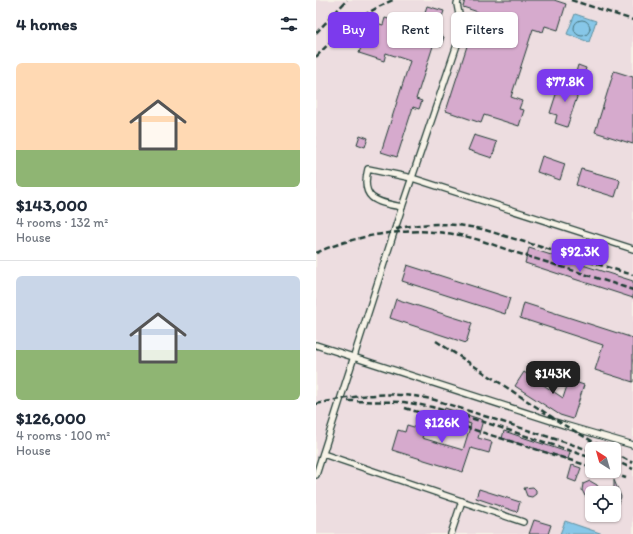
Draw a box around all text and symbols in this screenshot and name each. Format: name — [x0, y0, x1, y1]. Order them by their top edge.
chip: Buy — [328, 12, 379, 48]
chip: Rent — [387, 12, 443, 48]
chip: Filters — [451, 12, 518, 48]
icon: filters — [278, 13, 300, 35]
text: 4 homes — [16, 14, 77, 34]
pin: $77.8K — [532, 69, 598, 103]
text: $77.8K — [546, 74, 584, 89]
icon: home — [122, 89, 194, 161]
text: $143,000 — [16, 195, 87, 215]
text: 4 rooms · 132 m² — [16, 215, 108, 230]
text: House — [16, 230, 51, 245]
pin: $92.3K — [547, 239, 613, 273]
text: $92.3K — [561, 244, 599, 259]
icon: home — [122, 302, 194, 374]
pin: $143K — [525, 361, 581, 395]
text: $143K — [535, 366, 571, 381]
text: $126,000 — [16, 408, 86, 428]
pin: $126K — [414, 410, 470, 444]
text: $126K — [425, 415, 459, 430]
text: 4 rooms · 100 m² — [16, 428, 110, 443]
north arrow — [585, 442, 621, 478]
map controls — [585, 442, 621, 522]
text: House — [16, 443, 51, 458]
button: locate — [585, 486, 621, 522]

